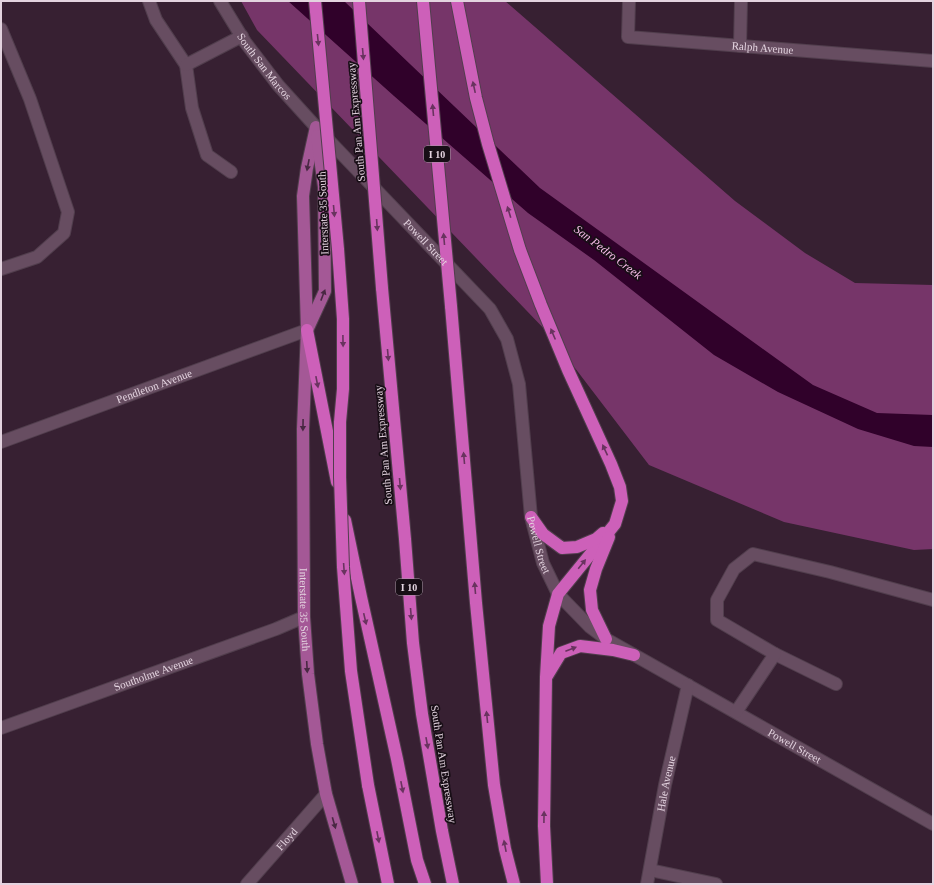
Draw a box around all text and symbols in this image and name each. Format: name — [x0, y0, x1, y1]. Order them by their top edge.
street label: South San Marcos — [235, 31, 294, 102]
one-way arrow — [315, 34, 321, 46]
street label: Ralph Avenue — [731, 39, 794, 56]
one-way arrow — [360, 48, 367, 60]
street label: South Pan Am Expressway — [345, 61, 367, 182]
one-way arrow — [470, 81, 476, 93]
one-way arrow — [429, 104, 436, 116]
road number: I 10 — [424, 146, 450, 162]
one-way arrow — [304, 159, 310, 172]
street label: Interstate 35 South — [316, 171, 330, 255]
one-way arrow — [331, 205, 338, 217]
one-way arrow — [506, 206, 512, 218]
street label: Powell Street — [401, 217, 451, 268]
one-way arrow — [374, 219, 380, 231]
water label: San Pedro Creek — [571, 222, 645, 282]
one-way arrow — [441, 233, 448, 245]
one-way arrow — [320, 288, 326, 300]
one-way arrow — [550, 328, 556, 340]
one-way arrow — [340, 335, 346, 348]
one-way arrow — [385, 349, 391, 361]
street label: Pendleton Avenue — [115, 367, 194, 405]
one-way arrow — [315, 376, 321, 388]
street label: South Pan Am Expressway — [372, 384, 394, 505]
one-way arrow — [300, 419, 307, 431]
one-way arrow — [602, 444, 608, 455]
one-way arrow — [460, 452, 467, 464]
one-way arrow — [396, 478, 403, 490]
street label: Powell Street — [525, 515, 553, 575]
one-way arrow — [578, 558, 587, 569]
one-way arrow — [340, 563, 347, 575]
street label: Interstate 35 South — [298, 568, 312, 652]
road number: I 10 — [396, 579, 422, 595]
one-way arrow — [471, 582, 478, 594]
one-way arrow — [408, 608, 414, 620]
one-way arrow — [363, 613, 369, 626]
one-way arrow — [566, 646, 578, 652]
street label: Southolme Avenue — [112, 653, 195, 693]
one-way arrow — [304, 661, 311, 673]
street label: South Pan Am Expressway — [429, 704, 459, 824]
one-way arrow — [484, 711, 491, 723]
street label: Powell Street — [766, 726, 823, 766]
one-way arrow — [424, 737, 430, 749]
street label: Hale Avenue — [654, 755, 677, 812]
one-way arrow — [400, 781, 406, 794]
one-way arrow — [541, 810, 547, 823]
one-way arrow — [331, 817, 337, 829]
street label: Floyd — [274, 825, 300, 853]
one-way arrow — [375, 831, 381, 843]
one-way arrow — [502, 840, 508, 852]

